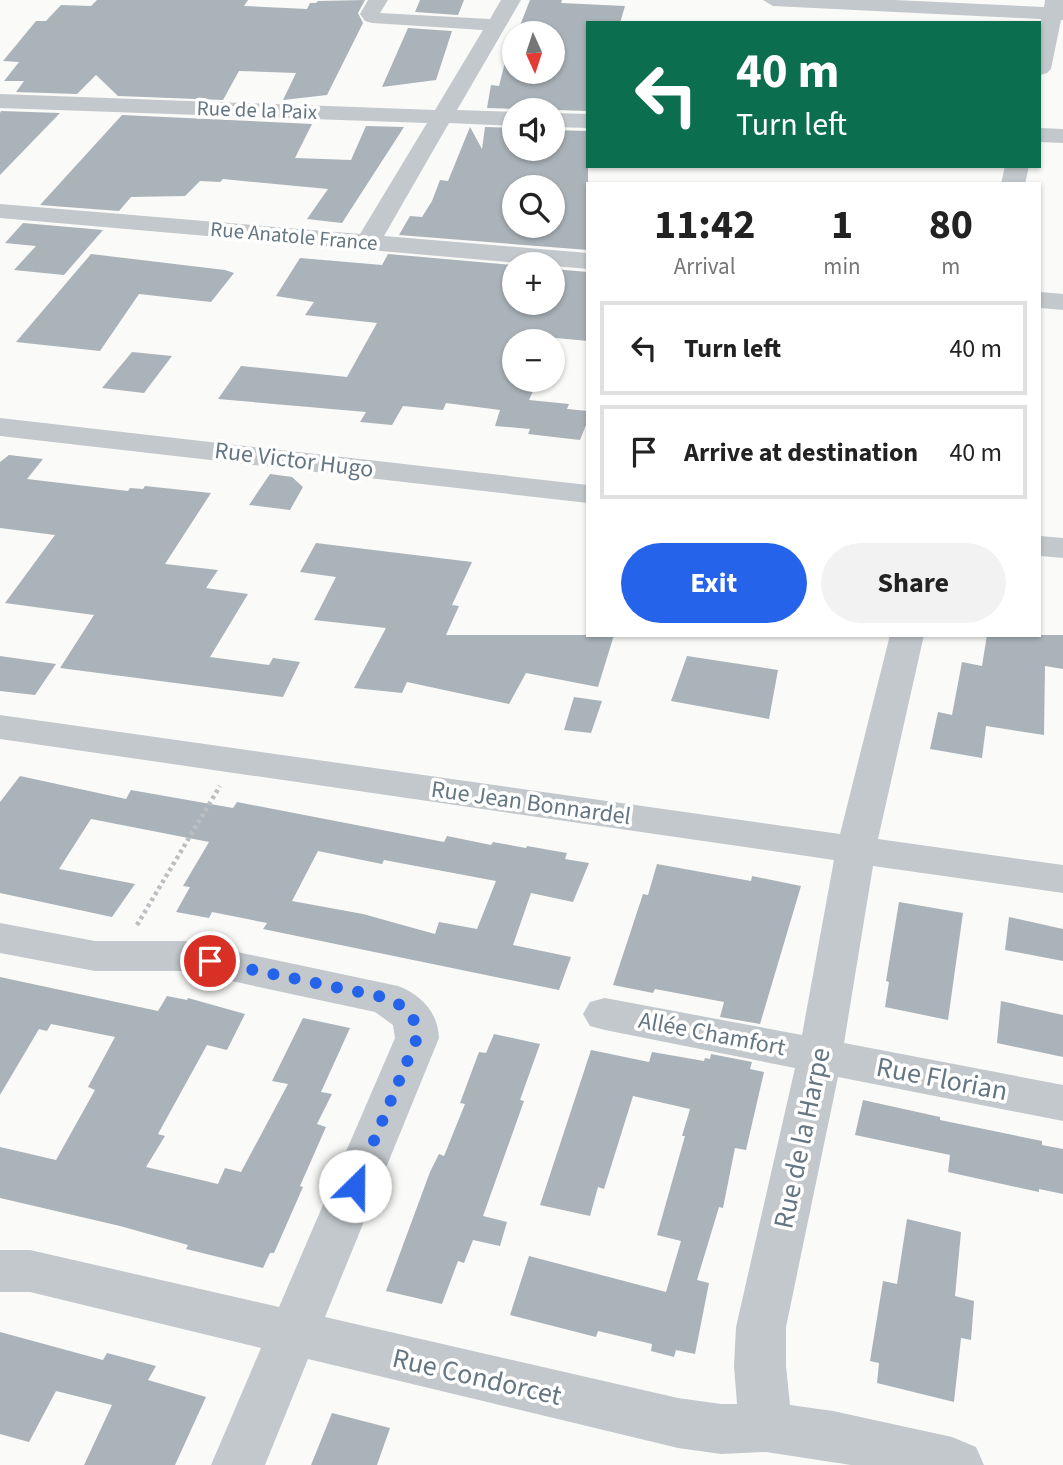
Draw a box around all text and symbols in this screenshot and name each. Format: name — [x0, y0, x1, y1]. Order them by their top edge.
north arrow — [502, 21, 565, 84]
map controls — [502, 21, 565, 392]
text: 40 m — [736, 37, 840, 107]
icon: left — [621, 49, 712, 140]
street label: Rue de la Paix — [196, 93, 318, 127]
button: sound — [502, 98, 565, 161]
text: Turn left — [736, 102, 847, 148]
button: search — [502, 175, 565, 238]
text: 11:42 — [654, 195, 755, 255]
text: 1 — [831, 195, 853, 255]
text: 80 — [929, 195, 973, 255]
street label: Rue Anatole France — [209, 214, 379, 258]
text: Arrival — [674, 250, 736, 283]
text: min — [823, 250, 861, 283]
text: m — [941, 250, 960, 283]
button: + — [502, 252, 565, 315]
button: − — [502, 329, 565, 392]
icon: left — [625, 329, 663, 367]
text: Turn left — [684, 330, 781, 367]
text: 40 m — [949, 330, 1002, 367]
street label: Rue Victor Hugo — [213, 433, 375, 487]
icon: arrive — [625, 433, 663, 471]
text: Arrive at destination — [684, 434, 918, 471]
text: 40 m — [949, 434, 1002, 471]
button: Exit — [621, 543, 807, 623]
button: Share — [821, 543, 1006, 623]
street label: Rue Jean Bonnardel — [429, 772, 633, 834]
pin — [180, 931, 240, 991]
icon: arrive — [191, 942, 229, 980]
street label: Allée Chamfort — [636, 1003, 788, 1065]
street label: Rue de la Harpe — [763, 1044, 841, 1232]
street label: Rue Florian — [873, 1047, 1011, 1111]
position arrow — [318, 1149, 392, 1223]
street label: Rue Condorcet — [388, 1338, 566, 1416]

